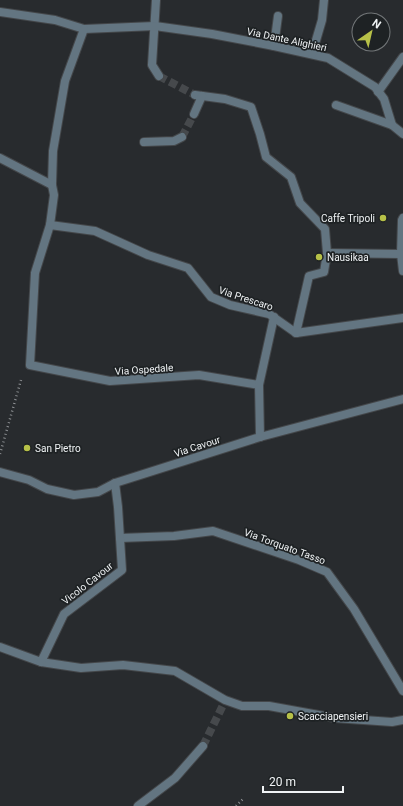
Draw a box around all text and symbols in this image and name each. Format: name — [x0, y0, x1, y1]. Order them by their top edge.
north arrow — [351, 12, 391, 52]
text: N — [369, 17, 383, 32]
street label: Via Dante Alighieri — [246, 26, 328, 53]
place label: Caffe Tripoli — [321, 213, 375, 224]
marker: Caffe Tripoli — [378, 213, 388, 223]
marker: Nausikaa — [314, 252, 324, 262]
place label: Nausikaa — [327, 252, 369, 263]
street label: Via Prescaro — [217, 285, 275, 313]
street label: Via Ospedale — [114, 362, 174, 377]
street label: Via Cavour — [173, 434, 222, 459]
marker: San Pietro — [22, 443, 32, 453]
place label: San Pietro — [35, 443, 81, 454]
street label: Via Torquato Tasso — [243, 527, 327, 566]
street label: Vicolo Cavour — [60, 560, 115, 607]
marker: Scacciapensieri — [285, 711, 295, 721]
place label: Scacciapensieri — [298, 711, 368, 722]
scale bar — [263, 768, 343, 794]
text: 20 m — [269, 775, 296, 789]

